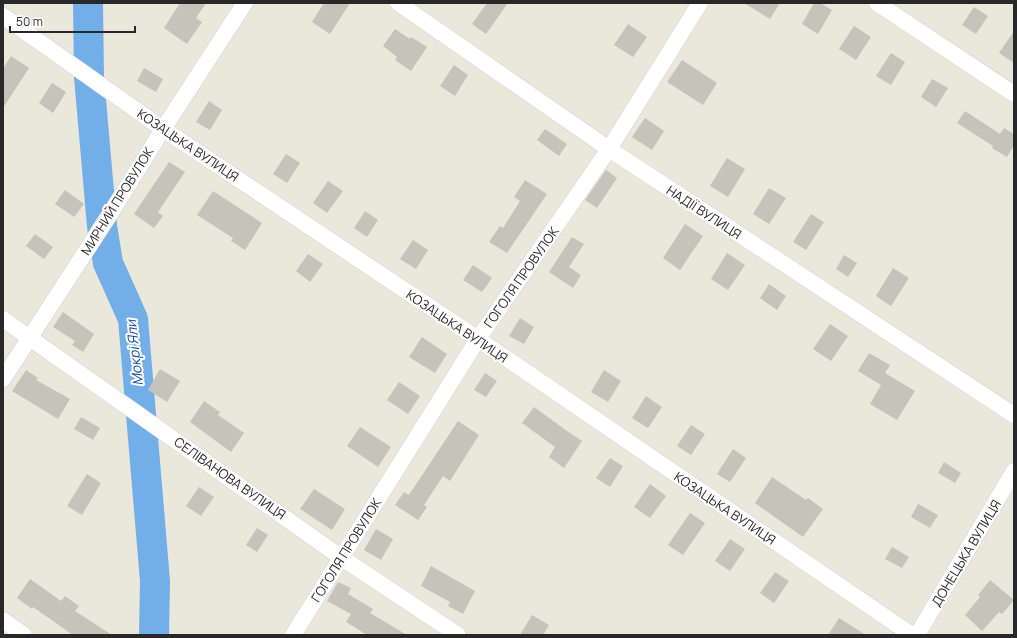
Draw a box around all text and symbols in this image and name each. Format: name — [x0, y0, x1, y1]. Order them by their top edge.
scale bar — [10, 8, 135, 34]
text: 50 m — [16, 13, 43, 30]
street label: КОЗАЦЬКА ВУЛИЦЯ — [134, 104, 242, 186]
street label: МИРНИЙ ПРОВУЛОК — [76, 143, 158, 258]
street label: НАДІЇ ВУЛИЦЯ — [663, 181, 745, 243]
street label: ГОГОЛЯ ПРОВУЛОК — [479, 223, 563, 331]
street label: КОЗАЦЬКА ВУЛИЦЯ — [403, 285, 511, 367]
water label: Мокрі Яли — [121, 318, 147, 387]
street label: СЕЛІВАНОВА ВУЛИЦЯ — [171, 433, 289, 523]
street label: КОЗАЦЬКА ВУЛИЦЯ — [671, 467, 779, 549]
street label: ГОГОЛЯ ПРОВУЛОК — [307, 494, 385, 605]
street label: ДОНЕЦЬКА ВУЛИЦЯ — [927, 496, 1005, 610]

